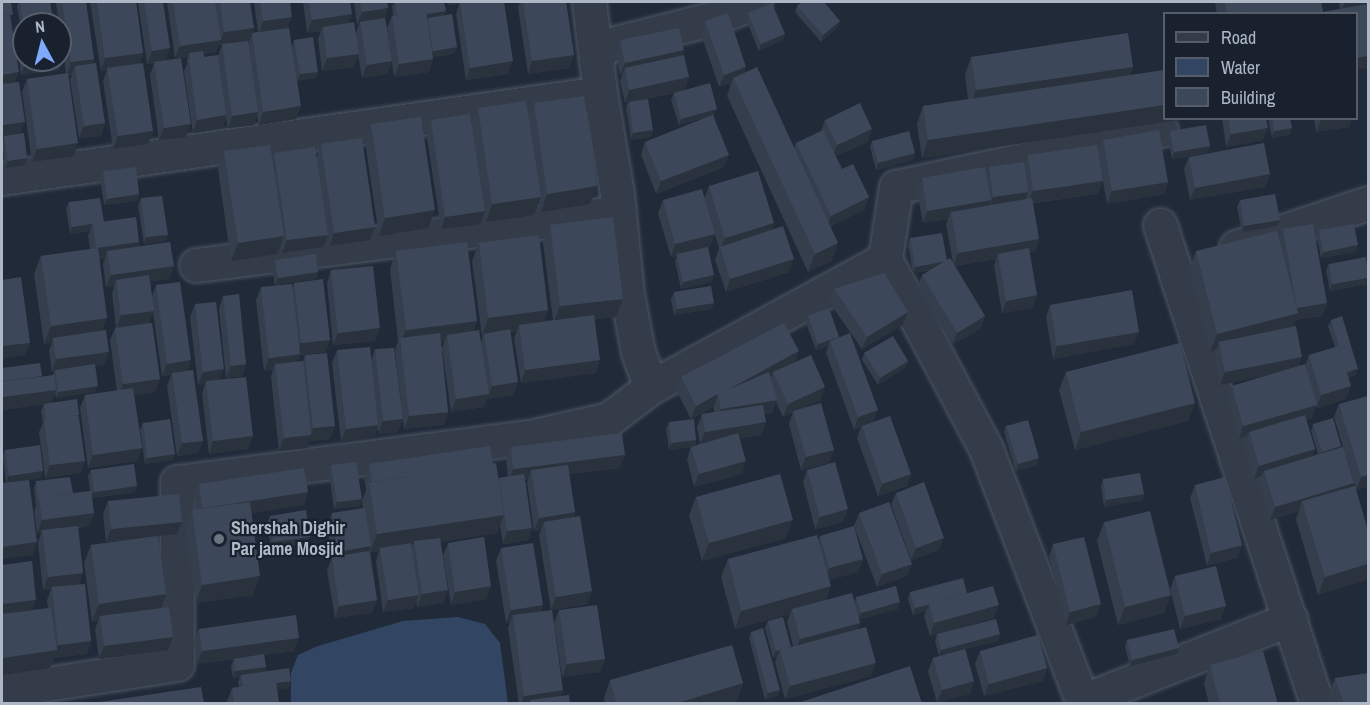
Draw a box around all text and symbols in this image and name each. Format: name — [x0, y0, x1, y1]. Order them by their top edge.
north arrow — [12, 12, 72, 72]
legend — [1163, 12, 1358, 120]
text: N — [34, 15, 46, 38]
text: Road — [1221, 25, 1256, 50]
text: Water — [1221, 55, 1260, 80]
text: Building — [1221, 85, 1275, 110]
place label: Shershah Dighir Par jame Mosjid — [231, 518, 345, 560]
marker: Shershah Dighir Par jame Mosjid — [212, 532, 226, 546]

